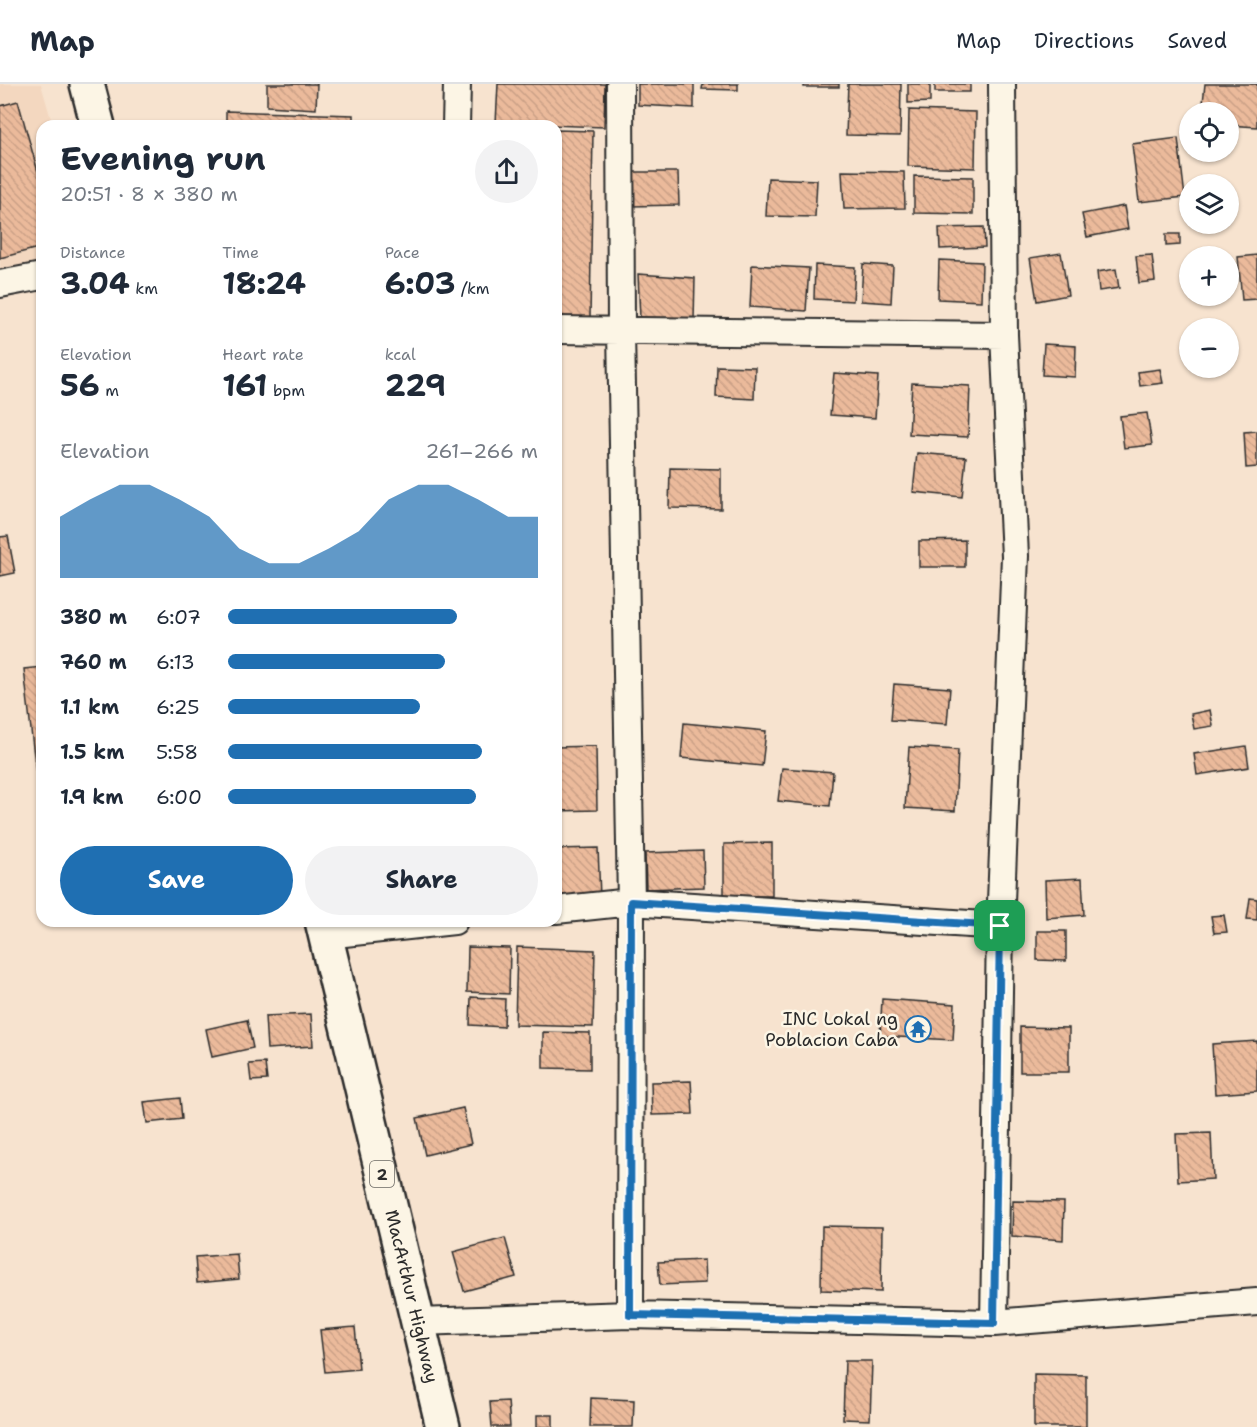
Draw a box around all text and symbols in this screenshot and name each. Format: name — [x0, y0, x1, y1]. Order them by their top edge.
text: Map — [30, 22, 95, 60]
text: Map — [956, 27, 1001, 55]
text: Directions — [1034, 27, 1134, 55]
text: Saved — [1167, 27, 1227, 55]
map controls — [1179, 102, 1239, 378]
button: locate — [1179, 102, 1239, 162]
text: Evening run — [60, 136, 266, 181]
button: share — [475, 140, 538, 203]
button: layers — [1179, 174, 1239, 234]
text: 20:51 · 8 × 380 m — [60, 181, 238, 207]
text: Distance — [60, 242, 126, 263]
text: Time — [222, 242, 259, 263]
text: Pace — [385, 242, 420, 263]
button: + — [1179, 246, 1239, 306]
text: 3.04 — [60, 263, 130, 304]
text: 18:24 — [222, 263, 306, 304]
text: 6:03 — [385, 263, 456, 304]
text: km — [130, 278, 158, 299]
text: /km — [456, 278, 490, 299]
button: − — [1179, 318, 1239, 378]
text: Elevation — [60, 344, 132, 365]
text: Heart rate — [222, 344, 304, 365]
text: kcal — [385, 344, 416, 365]
text: 56 — [60, 365, 100, 406]
text: 161 — [222, 365, 267, 406]
text: 229 — [385, 365, 446, 406]
text: m — [100, 380, 119, 401]
text: bpm — [267, 380, 305, 401]
text: Elevation — [60, 438, 150, 464]
text: 261–266 m — [425, 438, 538, 464]
text: 380 m — [60, 604, 127, 630]
text: 6:07 — [156, 604, 201, 630]
text: 760 m — [60, 649, 127, 675]
text: 6:13 — [156, 649, 195, 675]
text: 1.1 km — [60, 694, 119, 720]
text: 6:25 — [156, 694, 200, 720]
text: 1.5 km — [60, 739, 124, 765]
text: 5:58 — [156, 739, 198, 765]
text: 1.9 km — [60, 784, 123, 810]
text: 6:00 — [156, 784, 202, 810]
button: Save — [60, 846, 293, 915]
button: Share — [305, 846, 538, 915]
pin — [974, 900, 1025, 951]
icon: arrive — [983, 909, 1016, 942]
place label: INC Lokal ng Poblacion Caba — [765, 1007, 898, 1052]
temple icon: INC Lokal ng Poblacion Caba — [903, 1014, 933, 1044]
road number: 2 — [370, 1161, 394, 1187]
street label: MacArthur Highway — [379, 1207, 444, 1385]

